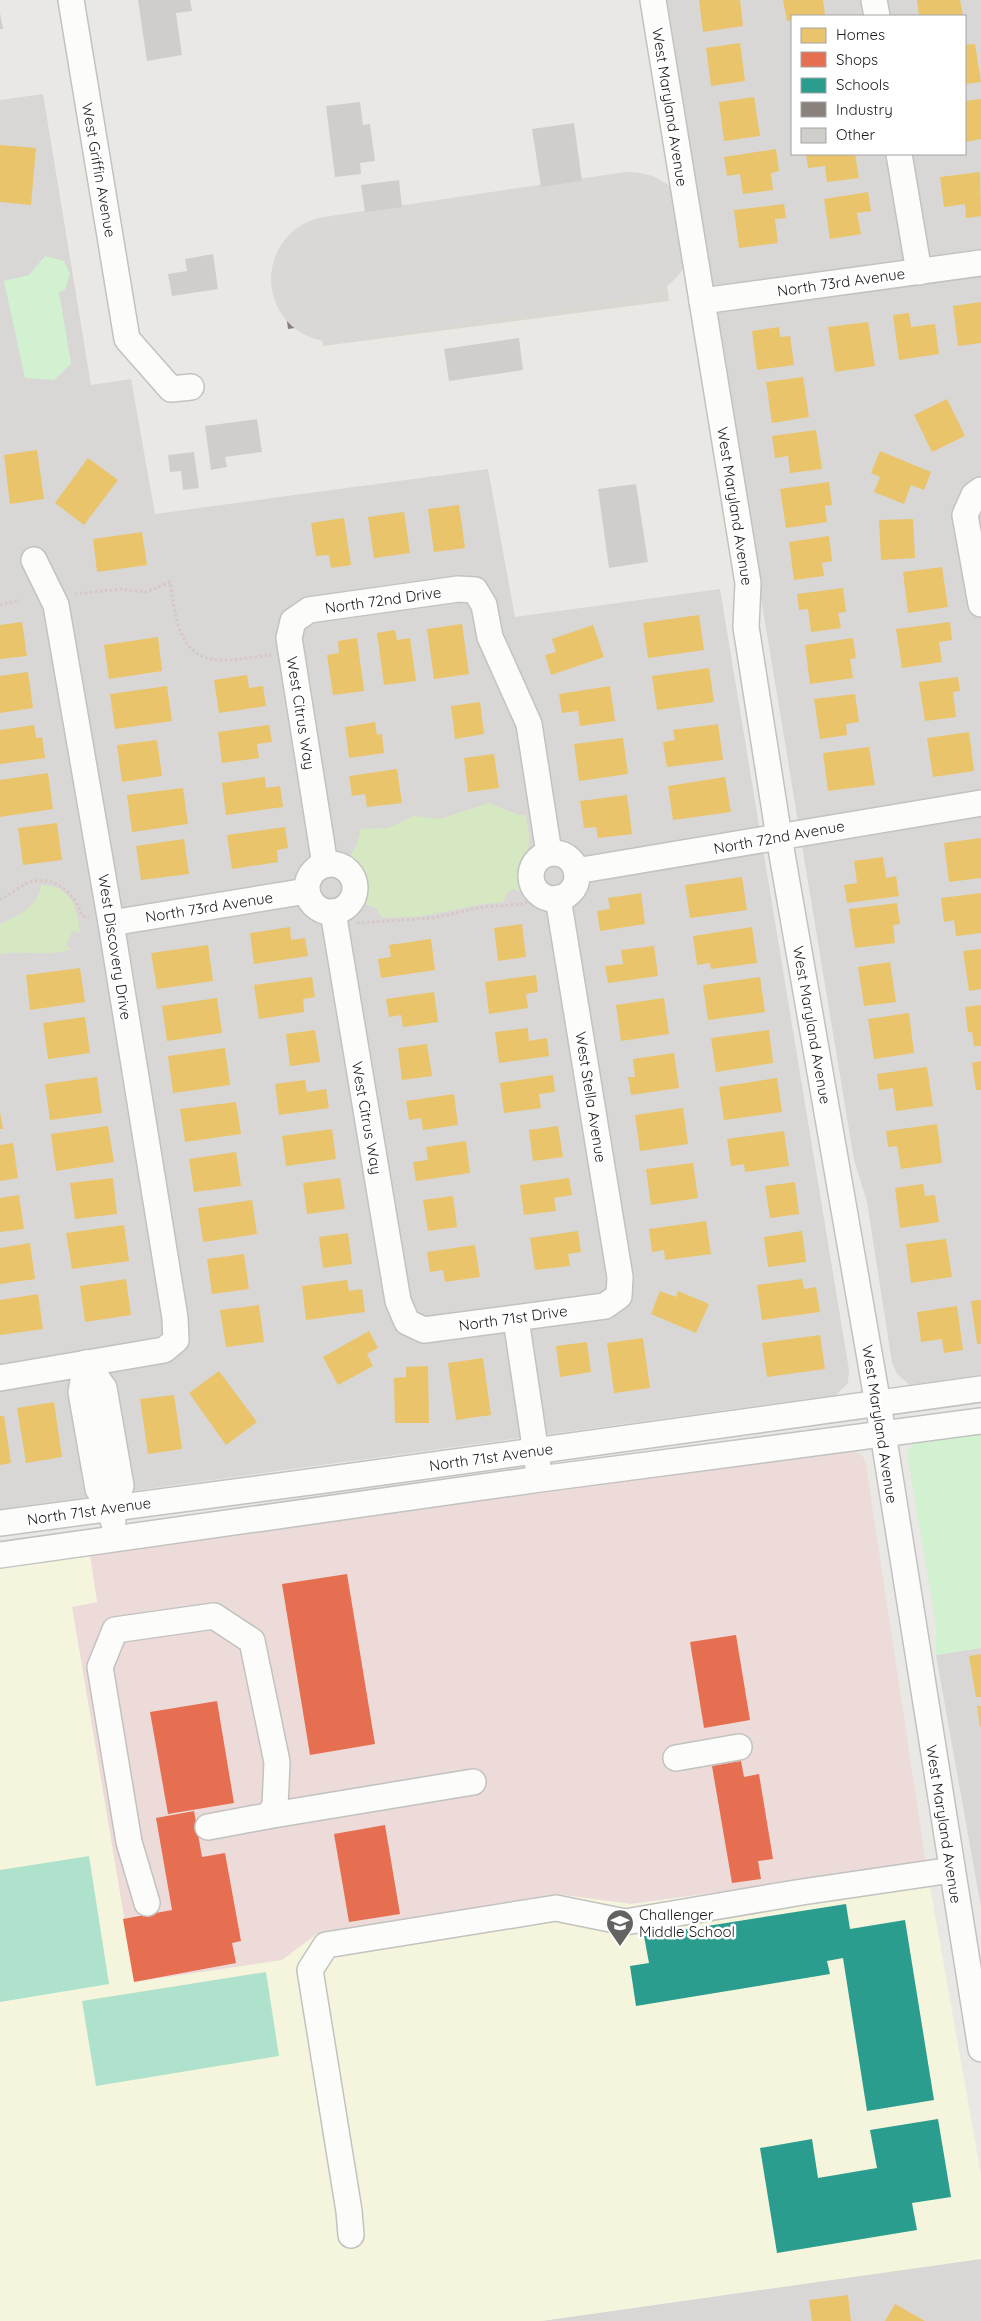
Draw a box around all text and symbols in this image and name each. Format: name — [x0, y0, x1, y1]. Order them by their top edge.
legend — [791, 15, 966, 155]
text: Homes — [836, 25, 885, 44]
street label: West Maryland Avenue — [648, 26, 692, 188]
text: Shops — [836, 50, 878, 69]
text: Schools — [836, 75, 889, 94]
text: Industry — [836, 100, 893, 119]
street label: West Griffin Avenue — [78, 101, 120, 239]
text: Other — [836, 125, 876, 144]
street label: North 73rd Avenue — [776, 264, 906, 300]
street label: West Maryland Avenue — [713, 425, 757, 587]
street label: North 72nd Drive — [324, 582, 442, 618]
street label: West Citrus Way — [283, 655, 319, 771]
street label: North 72nd Avenue — [712, 816, 846, 858]
street label: West Discovery Drive — [94, 873, 136, 1021]
street label: North 73rd Avenue — [144, 888, 274, 926]
street label: West Maryland Avenue — [789, 944, 835, 1106]
street label: West Stella Avenue — [571, 1030, 611, 1164]
street label: West Citrus Way — [348, 1060, 386, 1176]
street label: North 71st Drive — [457, 1301, 569, 1335]
street label: West Maryland Avenue — [858, 1343, 902, 1505]
street label: North 71st Avenue — [428, 1439, 554, 1475]
street label: North 71st Avenue — [26, 1493, 152, 1529]
street label: West Maryland Avenue — [922, 1743, 966, 1905]
place label: Challenger Middle School — [639, 1905, 735, 1941]
school or university icon: Challenger Middle School — [605, 1908, 635, 1947]

